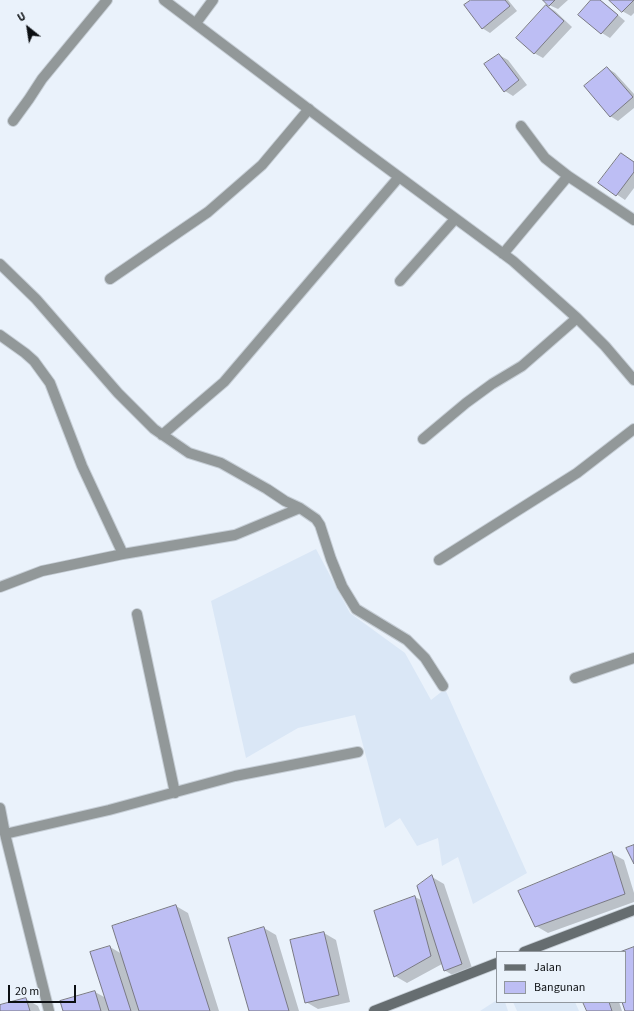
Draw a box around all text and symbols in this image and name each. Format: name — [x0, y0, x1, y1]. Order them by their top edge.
north arrow — [8, 8, 48, 48]
text: U — [15, 9, 29, 26]
legend — [496, 951, 626, 1003]
text: Jalan — [534, 959, 561, 976]
scale bar — [10, 977, 78, 1003]
text: Bangunan — [534, 979, 585, 996]
text: 20 m — [15, 983, 39, 1000]

